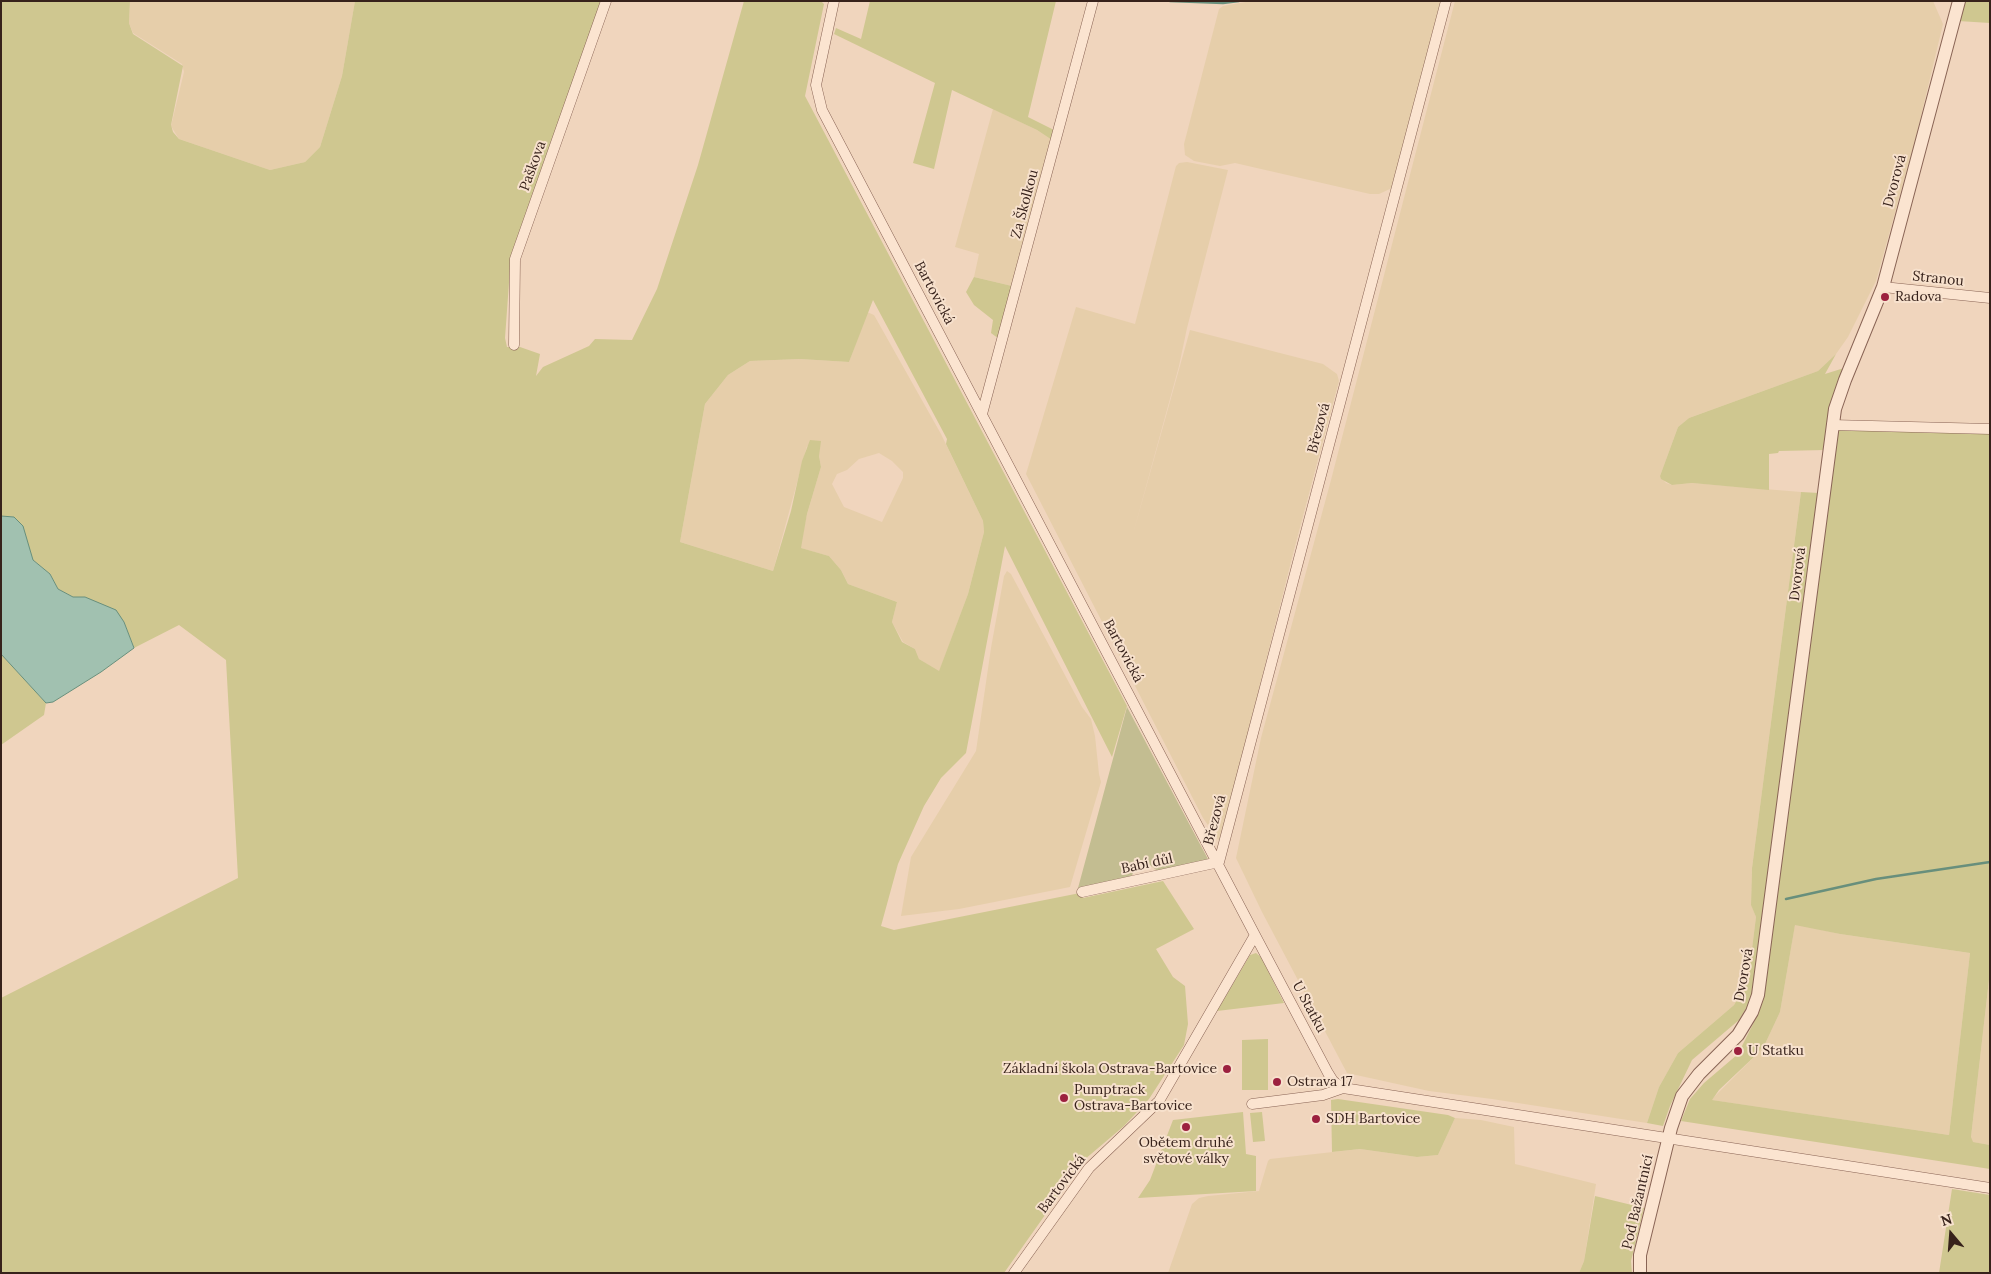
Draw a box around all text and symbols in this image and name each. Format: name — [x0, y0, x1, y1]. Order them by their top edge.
street label: Paškova — [516, 139, 550, 193]
street label: Dvorová — [1880, 153, 1910, 209]
street label: Za Školkou — [1008, 168, 1042, 240]
street label: Bartovická — [910, 259, 958, 327]
street label: Stranou — [1911, 268, 1965, 290]
place label: Radova — [1895, 289, 1942, 305]
marker: Radova — [1879, 291, 1891, 303]
street label: Březová — [1304, 401, 1334, 455]
street label: Dvorová — [1786, 546, 1810, 602]
street label: Bartovická — [1099, 617, 1147, 685]
street label: Březová — [1200, 793, 1230, 847]
street label: Babí důl — [1120, 850, 1174, 878]
street label: Dvorová — [1731, 947, 1757, 1003]
street label: U Statku — [1288, 978, 1330, 1036]
place label: U Statku — [1748, 1043, 1804, 1059]
marker: U Statku — [1732, 1045, 1744, 1057]
place label: Základní škola Ostrava-Bartovice — [1003, 1061, 1217, 1077]
marker: Základní škola Ostrava-Bartovice — [1221, 1063, 1233, 1075]
place label: Ostrava 17 — [1287, 1074, 1352, 1090]
marker: Ostrava 17 — [1271, 1076, 1283, 1088]
place label: Pumptrack Ostrava-Bartovice — [1074, 1082, 1192, 1114]
marker: Pumptrack Ostrava-Bartovice — [1058, 1092, 1070, 1104]
place label: SDH Bartovice — [1326, 1111, 1420, 1127]
marker: SDH Bartovice — [1310, 1113, 1322, 1125]
marker: Obětem druhé světové války — [1180, 1121, 1192, 1133]
place label: Obětem druhé světové války — [1139, 1135, 1233, 1168]
street label: Bartovická — [1035, 1151, 1089, 1217]
street label: Pod Bažantnicí — [1619, 1153, 1657, 1251]
north arrow — [1926, 1209, 1976, 1259]
text: N — [1938, 1210, 1954, 1230]

